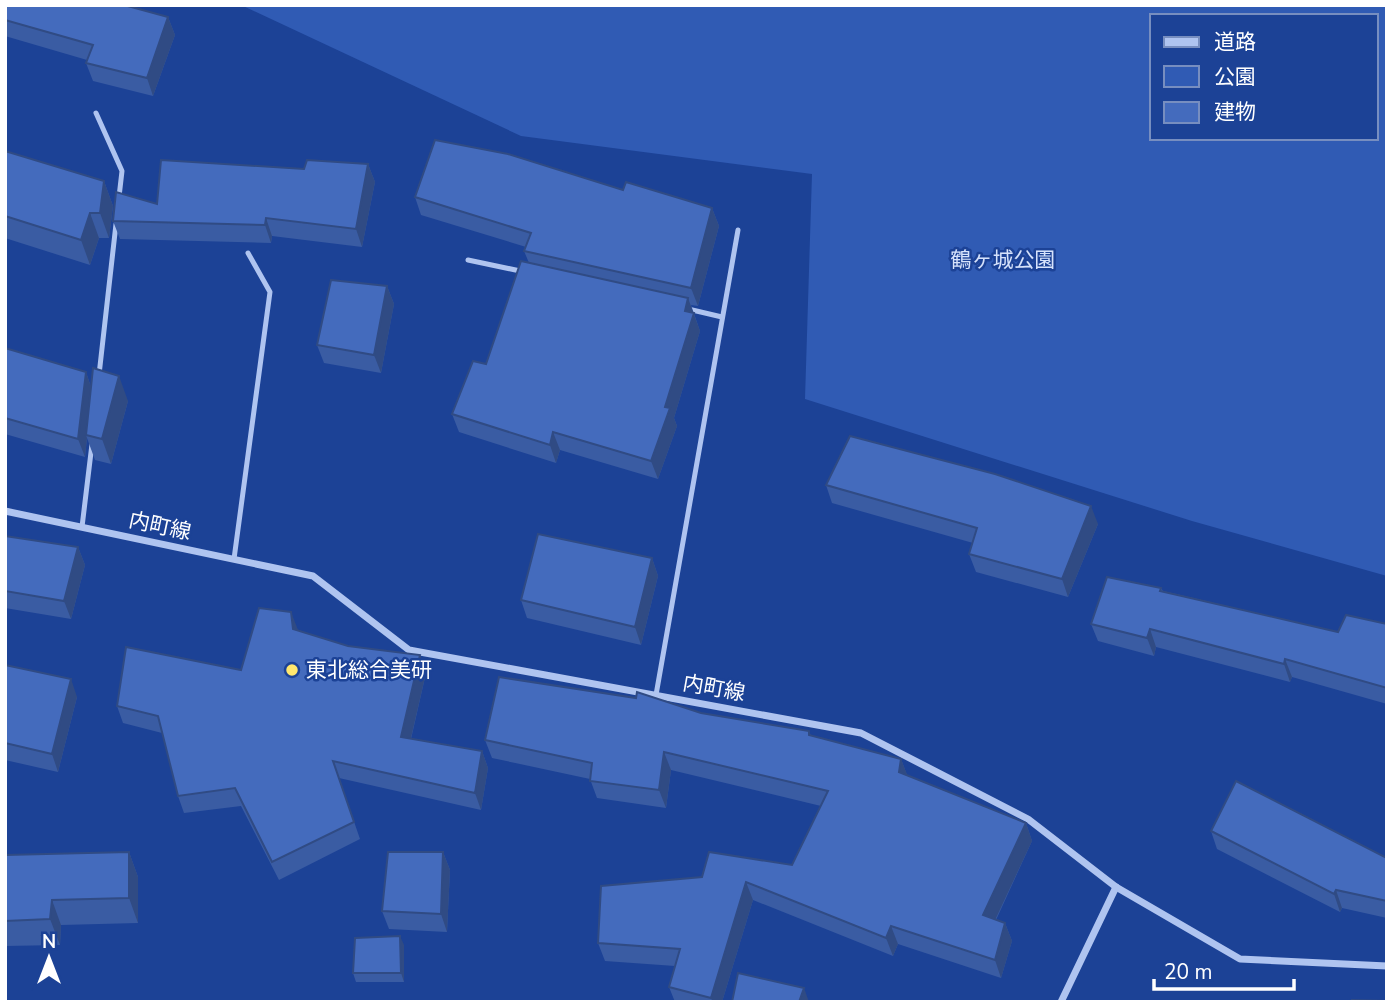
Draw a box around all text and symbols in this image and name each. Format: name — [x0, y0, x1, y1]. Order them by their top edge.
legend — [1150, 14, 1378, 140]
text: 道路 — [1214, 28, 1256, 56]
text: 公園 — [1214, 63, 1256, 91]
text: 建物 — [1214, 98, 1256, 126]
park label: 鶴ヶ城公園 — [951, 246, 1056, 274]
street label: 内町線 — [126, 506, 194, 546]
place label: 東北総合美研 — [306, 656, 432, 684]
marker: 東北総合美研 — [284, 662, 300, 678]
street label: 内町線 — [681, 669, 747, 707]
north arrow — [14, 923, 84, 993]
text: N — [42, 929, 56, 955]
scale bar — [1154, 948, 1294, 992]
text: 20 m — [1164, 958, 1213, 986]

